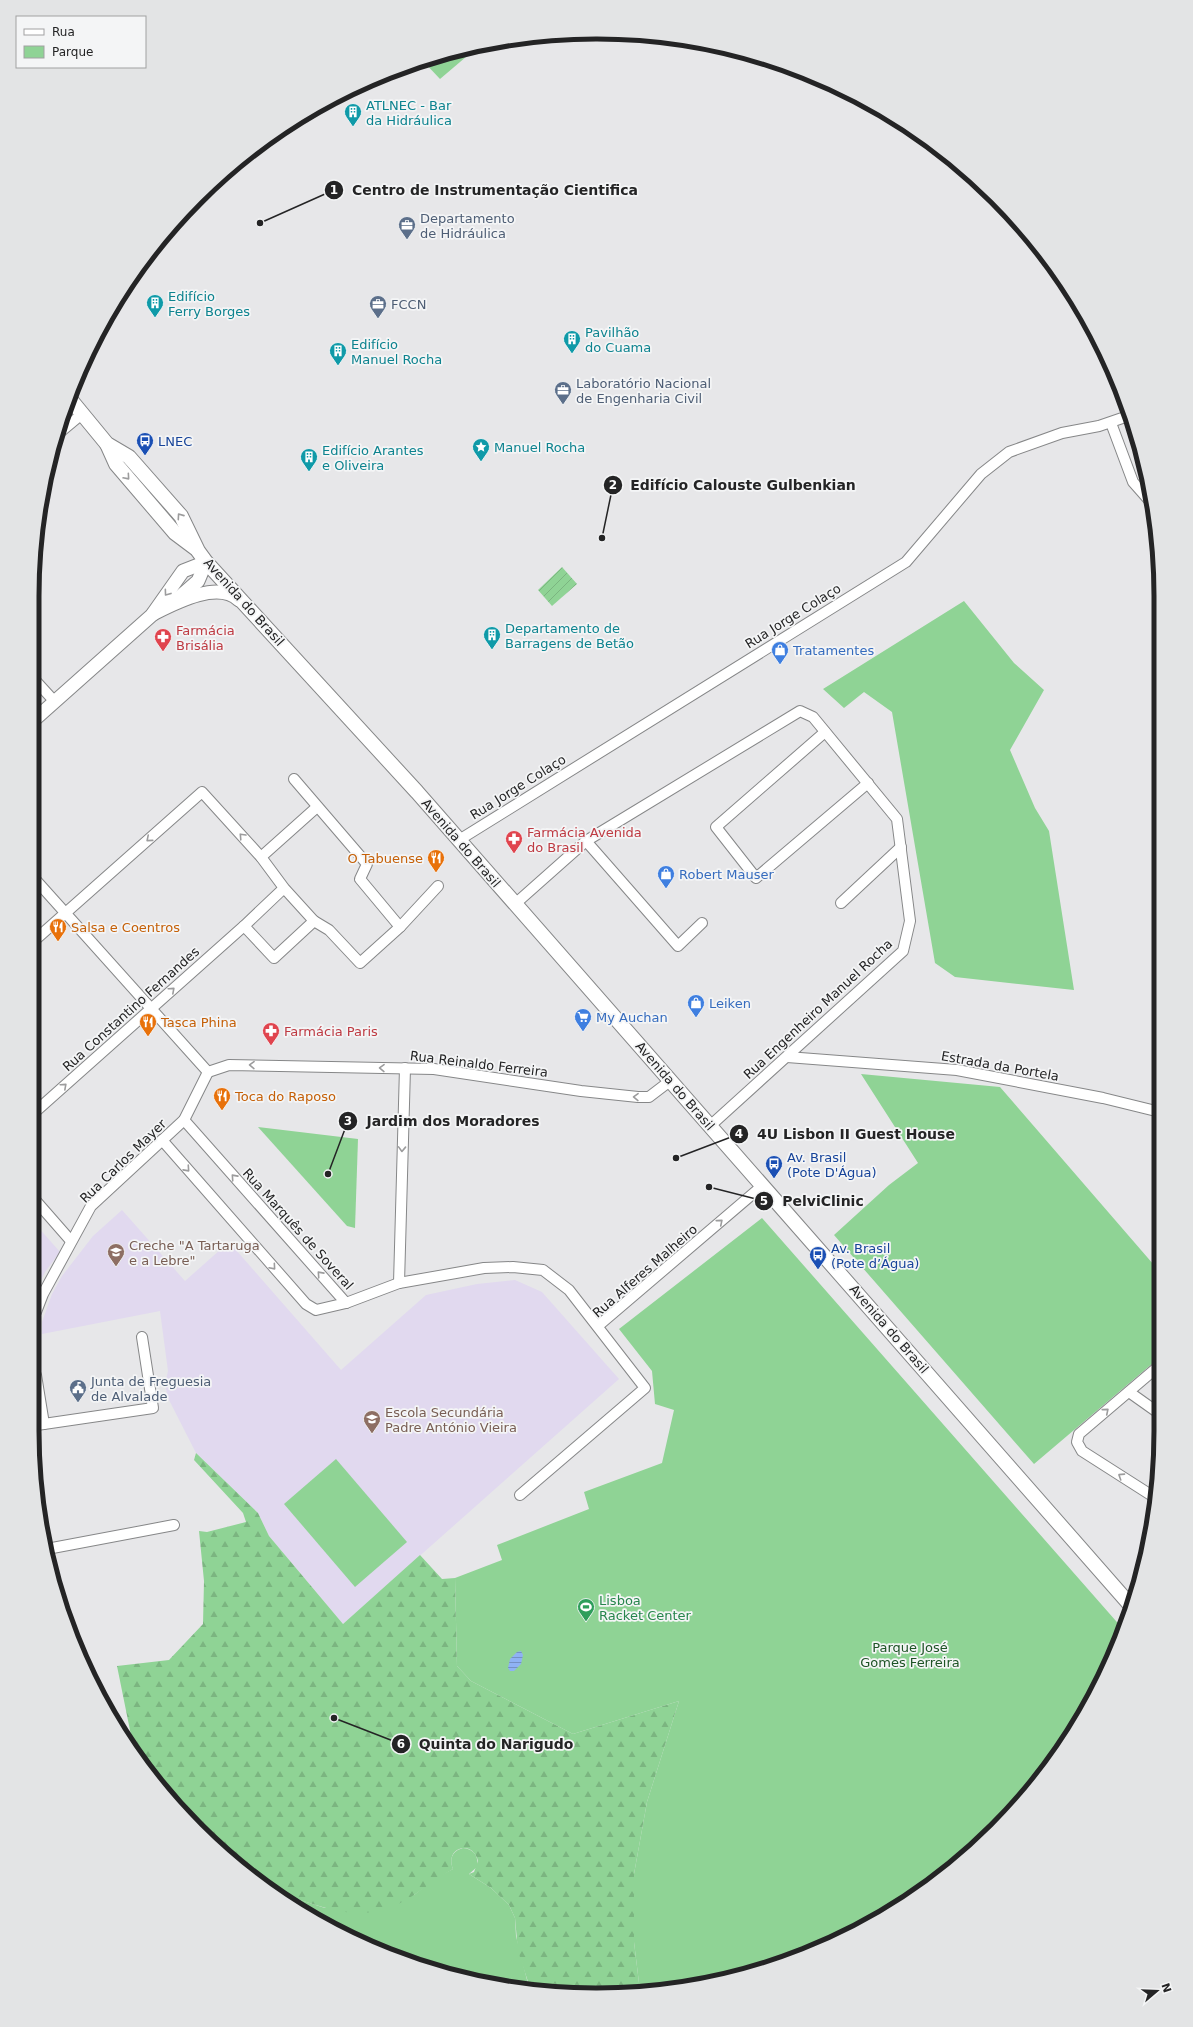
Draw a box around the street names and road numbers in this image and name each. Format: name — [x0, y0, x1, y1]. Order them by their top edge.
street label: Avenida do Brasil — [201, 555, 287, 649]
street label: Rua Jorge Colaço — [742, 581, 844, 651]
street label: Rua Jorge Colaço — [467, 752, 569, 822]
street label: Avenida do Brasil — [418, 796, 504, 890]
street label: Rua Engenheiro Manuel Rocha — [741, 936, 895, 1082]
street label: Rua Constantino Fernandes — [60, 944, 203, 1074]
street label: Avenida do Brasil — [632, 1039, 718, 1133]
street label: Rua Reinaldo Ferreira — [409, 1048, 549, 1080]
street label: Estrada da Portela — [940, 1048, 1060, 1084]
street label: Rua Carlos Mayer — [77, 1116, 170, 1206]
street label: Rua Marquês de Soveral — [240, 1165, 356, 1293]
street label: Rua Alferes Malheiro — [590, 1222, 700, 1320]
street label: Avenida do Brasil — [846, 1282, 932, 1376]

